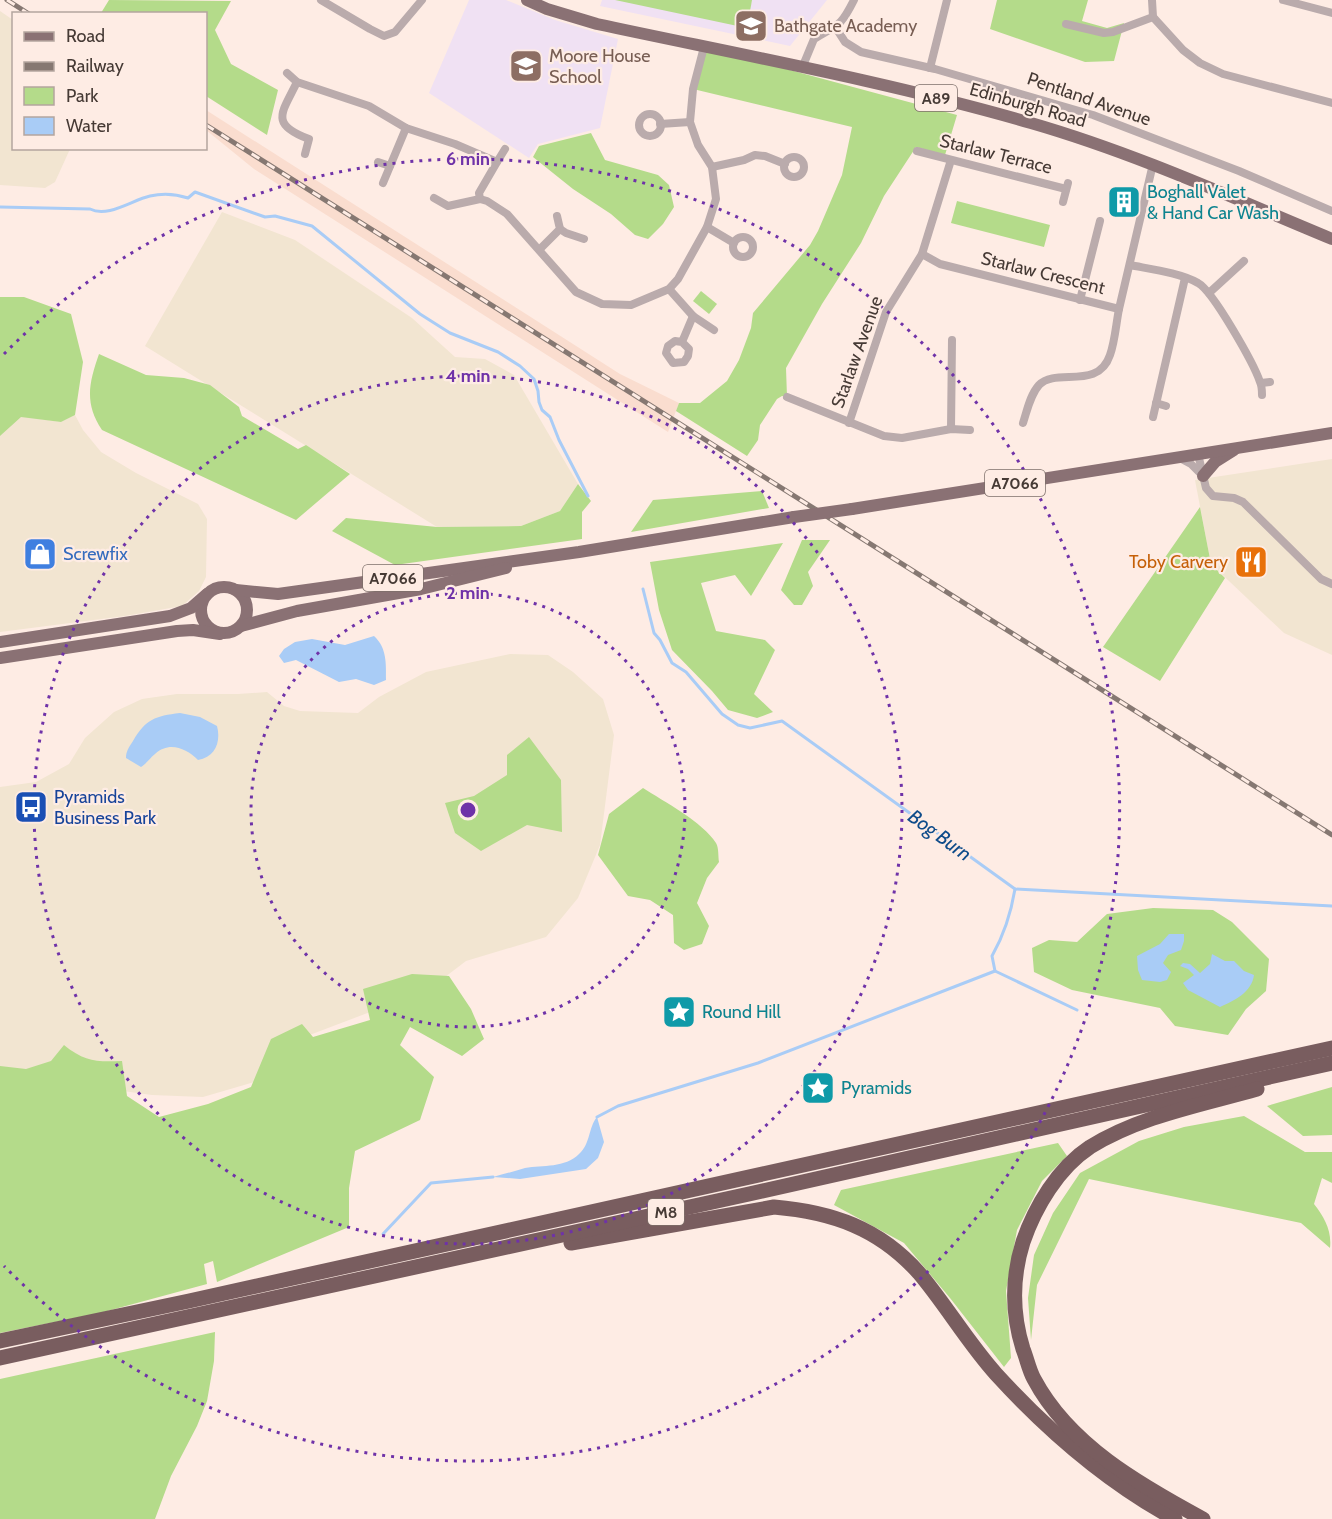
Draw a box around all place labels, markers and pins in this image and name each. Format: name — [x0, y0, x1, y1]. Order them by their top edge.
school or university icon: Bathgate Academy — [733, 8, 769, 44]
place label: Bathgate Academy — [774, 15, 917, 37]
place label: Moore House School — [549, 45, 650, 88]
school or university icon: Moore House School — [508, 48, 544, 84]
place label: Boghall Valet & Hand Car Wash — [1147, 181, 1279, 224]
building icon: Boghall Valet & Hand Car Wash — [1106, 184, 1142, 220]
shop icon: Screwfix — [22, 536, 58, 572]
place label: Screwfix — [63, 543, 128, 565]
restaurant icon: Toby Carvery — [1233, 544, 1269, 580]
place label: Toby Carvery — [1129, 551, 1228, 573]
place label: Pyramids Business Park — [54, 786, 157, 829]
bus stop icon: Pyramids Business Park — [13, 789, 49, 825]
centre of rings — [458, 800, 478, 820]
place icon: Round Hill — [661, 994, 697, 1030]
place label: Round Hill — [702, 1001, 782, 1023]
place icon: Pyramids — [800, 1070, 836, 1106]
place label: Pyramids — [841, 1077, 912, 1099]

